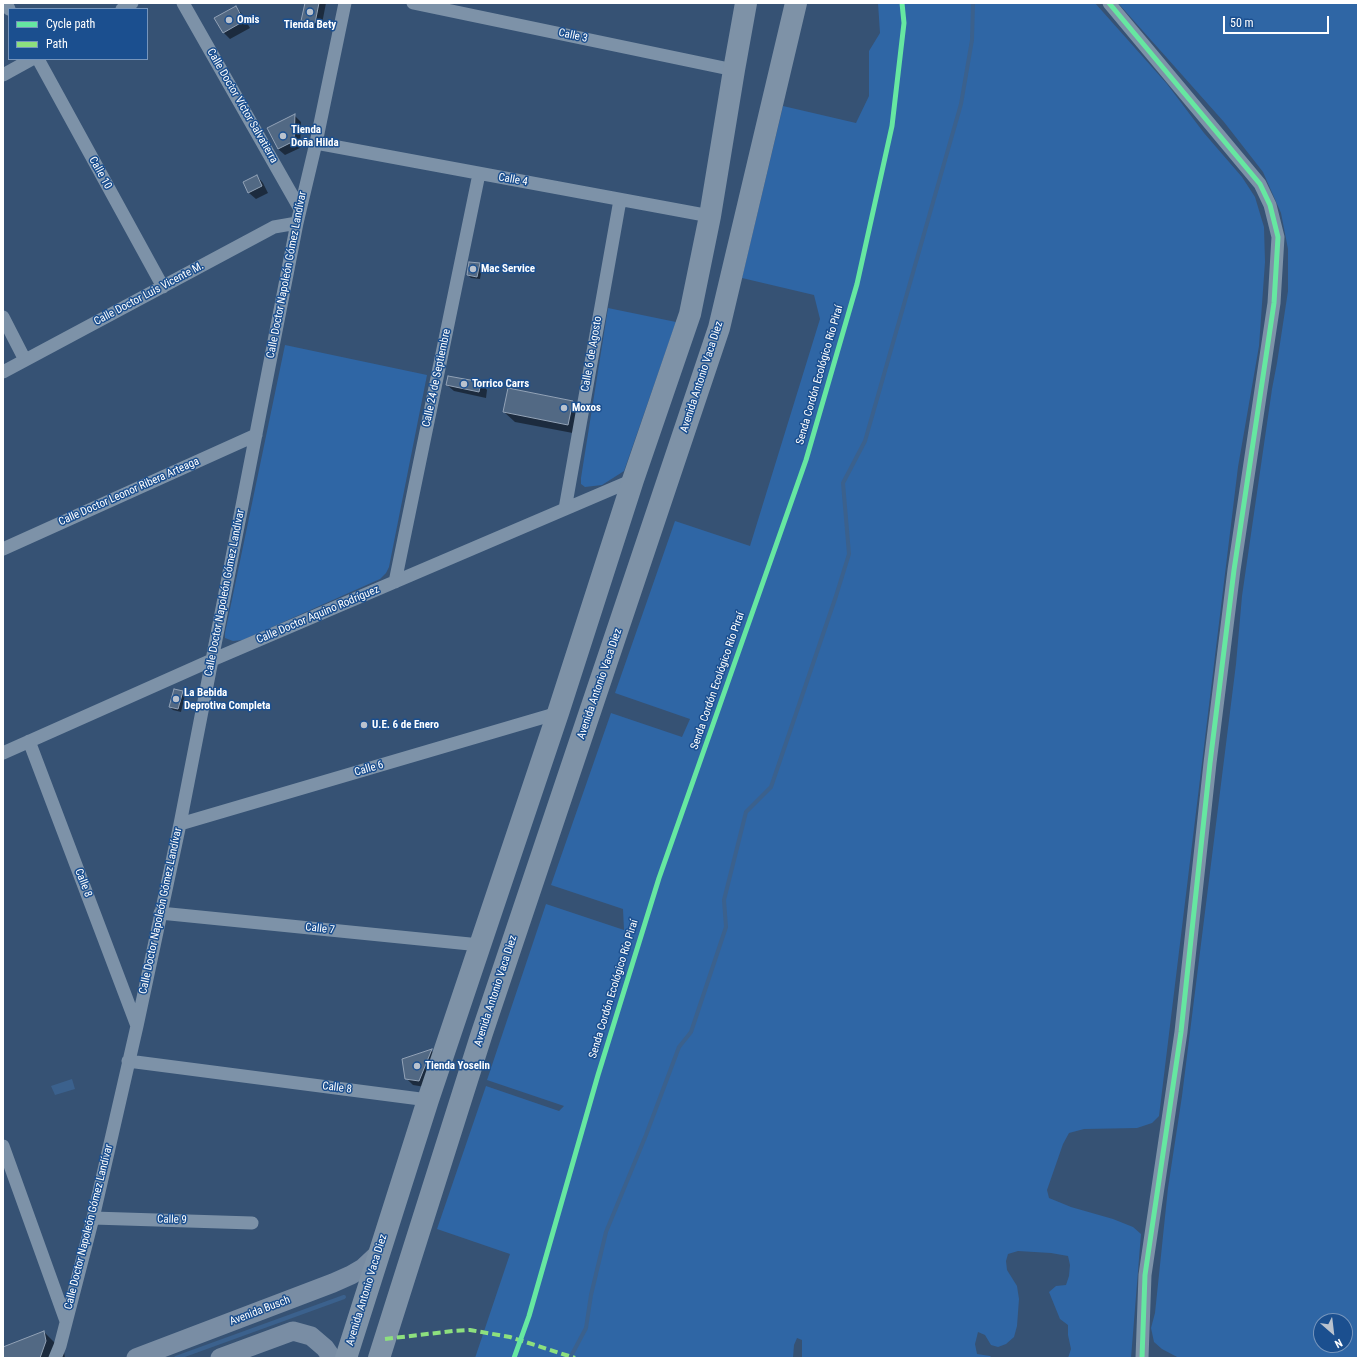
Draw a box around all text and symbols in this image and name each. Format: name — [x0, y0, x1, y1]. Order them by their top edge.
marker: Tienda Bety — [305, 7, 315, 17]
legend — [8, 8, 148, 60]
scale bar — [1225, 8, 1331, 34]
place label: Omis — [237, 13, 260, 27]
marker: Omis — [224, 15, 234, 25]
text: 50 m — [1230, 16, 1254, 30]
text: Cycle path — [46, 17, 95, 31]
place label: Tienda Bety — [284, 18, 336, 32]
street label: Calle 3 — [557, 26, 589, 46]
text: Path — [46, 37, 68, 51]
street label: Calle Doctor Víctor Salvatierra — [204, 46, 280, 166]
place label: Tienda Doña Hilda — [291, 123, 339, 149]
marker: Tienda Doña Hilda — [278, 131, 288, 141]
street label: Calle 10 — [86, 154, 114, 192]
street label: Calle 4 — [497, 171, 529, 189]
street label: Calle Doctor Napoleón Gómez Landívar — [264, 190, 310, 360]
street label: Calle Doctor Luis Vicente M. — [92, 259, 206, 329]
place label: Mac Service — [481, 262, 535, 276]
marker: Mac Service — [468, 264, 478, 274]
street label: Senda Cordón Ecológico Río Piraí — [794, 304, 846, 446]
street label: Calle 6 de Agosto — [579, 315, 605, 393]
street label: Avenida Antonio Vaca Diez — [678, 320, 726, 434]
street label: Calle 24 de Septiembre — [420, 328, 454, 428]
place label: Torrico Carrs — [472, 377, 529, 391]
marker: Torrico Carrs — [459, 379, 469, 389]
place label: Moxos — [572, 401, 601, 415]
marker: Moxos — [559, 403, 569, 413]
street label: Calle Doctor Leonor Ribera Arteaga — [57, 455, 201, 529]
street label: Calle Doctor Napoleón Gómez Landívar — [202, 508, 248, 678]
street label: Calle Doctor Aquino Rodríguez — [255, 583, 381, 647]
street label: Senda Cordón Ecológico Río Piraí — [688, 611, 748, 751]
street label: Avenida Antonio Vaca Diez — [575, 627, 625, 741]
place label: La Bebida Deprotiva Completa — [184, 686, 271, 712]
marker: La Bebida Deprotiva Completa — [171, 694, 181, 704]
place label: U.E. 6 de Enero — [372, 718, 439, 732]
marker: U.E. 6 de Enero — [359, 720, 369, 730]
street label: Calle 6 — [353, 759, 385, 779]
street label: Calle Doctor Napoleón Gómez Landívar — [137, 827, 185, 995]
street label: Calle 8 — [72, 867, 94, 899]
street label: Senda Cordón Ecológico Río Piraí — [587, 918, 641, 1060]
street label: Calle 7 — [305, 921, 335, 937]
street label: Avenida Antonio Vaca Diez — [472, 934, 520, 1048]
place label: Tienda Yoselin — [425, 1059, 490, 1073]
marker: Tienda Yoselin — [412, 1061, 422, 1071]
street label: Calle 8 — [321, 1080, 353, 1096]
street label: Calle Doctor Napoleón Gómez Landívar — [62, 1143, 116, 1311]
street label: Calle 9 — [157, 1213, 187, 1227]
street label: Avenida Antonio Vaca Diez — [344, 1233, 390, 1347]
street label: Avenida Busch — [228, 1293, 292, 1329]
north arrow — [1313, 1313, 1353, 1353]
text: N — [1332, 1336, 1344, 1350]

